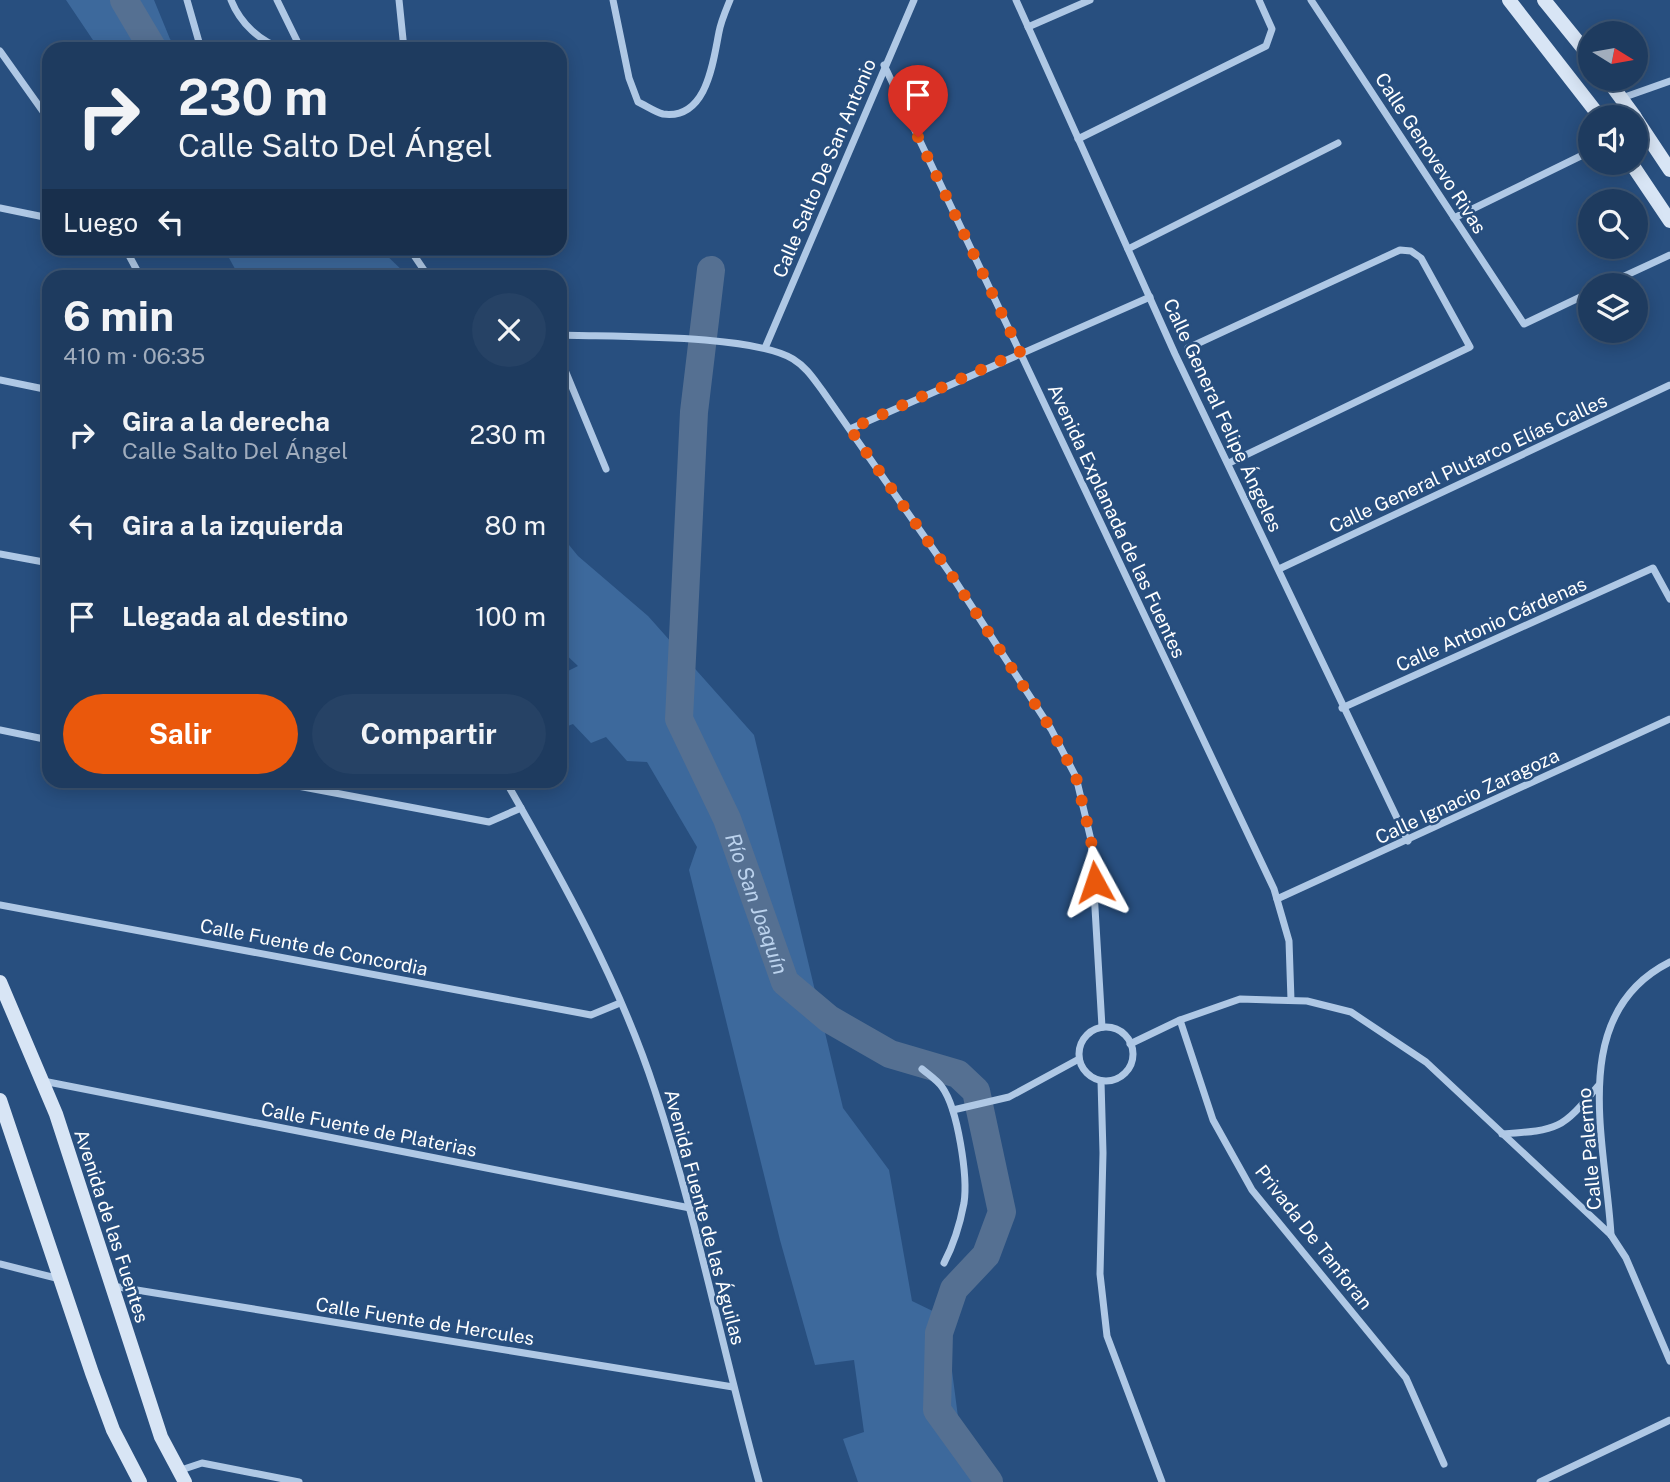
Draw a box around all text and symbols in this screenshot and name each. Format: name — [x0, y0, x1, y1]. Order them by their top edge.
north arrow — [1578, 21, 1648, 91]
map controls — [1578, 21, 1648, 343]
street label: Calle Salto De San Antonio — [768, 55, 880, 281]
pin — [888, 65, 948, 137]
text: 230 m — [178, 68, 328, 126]
street label: Calle Genovevo Rivas — [1371, 69, 1491, 237]
icon: right — [63, 70, 154, 161]
icon: arrive — [899, 76, 937, 114]
button: sound — [1578, 105, 1648, 175]
text: Calle Salto Del Ángel — [178, 127, 493, 164]
button: search — [1578, 189, 1648, 259]
icon: left — [152, 203, 190, 241]
text: Luego — [63, 207, 138, 238]
button: layers — [1578, 273, 1648, 343]
text: 6 min — [63, 291, 174, 340]
button: close — [472, 293, 546, 367]
street label: Calle General Felipe Ángeles — [1159, 295, 1287, 535]
text: 410 m · 06:35 — [63, 342, 205, 369]
street label: Avenida Explanada de las Fuentes — [1044, 380, 1190, 662]
street label: Calle General Plutarco Elías Calles — [1326, 389, 1610, 537]
text: Gira a la derecha — [122, 406, 330, 437]
icon: right — [63, 416, 101, 454]
text: 230 m — [470, 419, 546, 450]
text: Calle Salto Del Ángel — [122, 437, 348, 464]
icon: left — [63, 507, 101, 545]
text: Gira a la izquierda — [122, 510, 344, 541]
text: 80 m — [485, 510, 546, 541]
street label: Calle Antonio Cárdenas — [1392, 572, 1590, 676]
icon: arrive — [63, 598, 101, 636]
text: Llegada al destino — [122, 601, 348, 632]
text: 100 m — [475, 601, 546, 632]
button: Salir — [63, 694, 298, 774]
button: Compartir — [312, 694, 546, 774]
street label: Calle Ignacio Zaragoza — [1372, 744, 1562, 848]
water label: Río San Joaquín — [720, 829, 794, 978]
position arrow — [1058, 845, 1132, 919]
street label: Calle Fuente de Concordia — [198, 914, 430, 980]
street label: Avenida Fuente de las Águilas — [660, 1087, 750, 1347]
street label: Calle Palermo — [1573, 1087, 1605, 1211]
street label: Calle Fuente de Platerias — [259, 1097, 479, 1161]
street label: Avenida de las Fuentes — [70, 1126, 154, 1326]
street label: Privada De Tanforan — [1251, 1160, 1377, 1314]
street label: Calle Fuente de Hercules — [314, 1293, 536, 1349]

